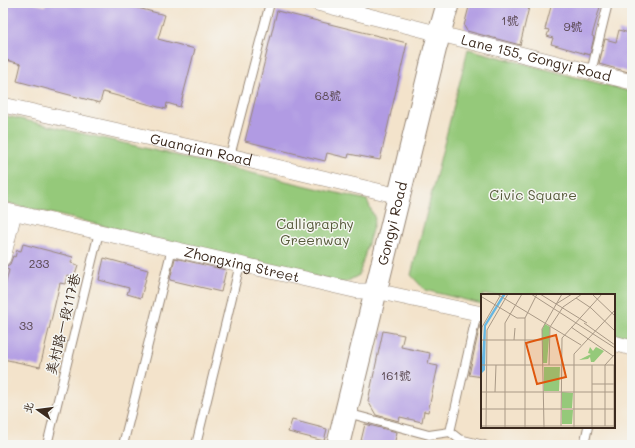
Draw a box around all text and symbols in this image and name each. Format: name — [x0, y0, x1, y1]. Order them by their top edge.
house number: 1號 — [501, 12, 519, 28]
house number: 9號 — [563, 18, 583, 34]
street label: Lane 155, Gongyi Road — [459, 30, 613, 85]
house number: 68號 — [315, 87, 341, 103]
street label: Guanqian Road — [148, 128, 254, 170]
street label: Gongyi Road — [372, 179, 411, 267]
park label: Civic Square — [489, 185, 577, 204]
park label: Calligraphy Greenway — [276, 214, 354, 249]
street label: Zhongxing Street — [182, 242, 302, 286]
house number: 233 — [29, 255, 49, 271]
street label: 美村路一段117巷 — [41, 270, 85, 377]
inset map — [481, 294, 615, 428]
house number: 33 — [19, 317, 33, 333]
house number: 161號 — [381, 367, 411, 383]
north arrow — [18, 390, 58, 430]
text: 北 — [19, 400, 36, 415]

